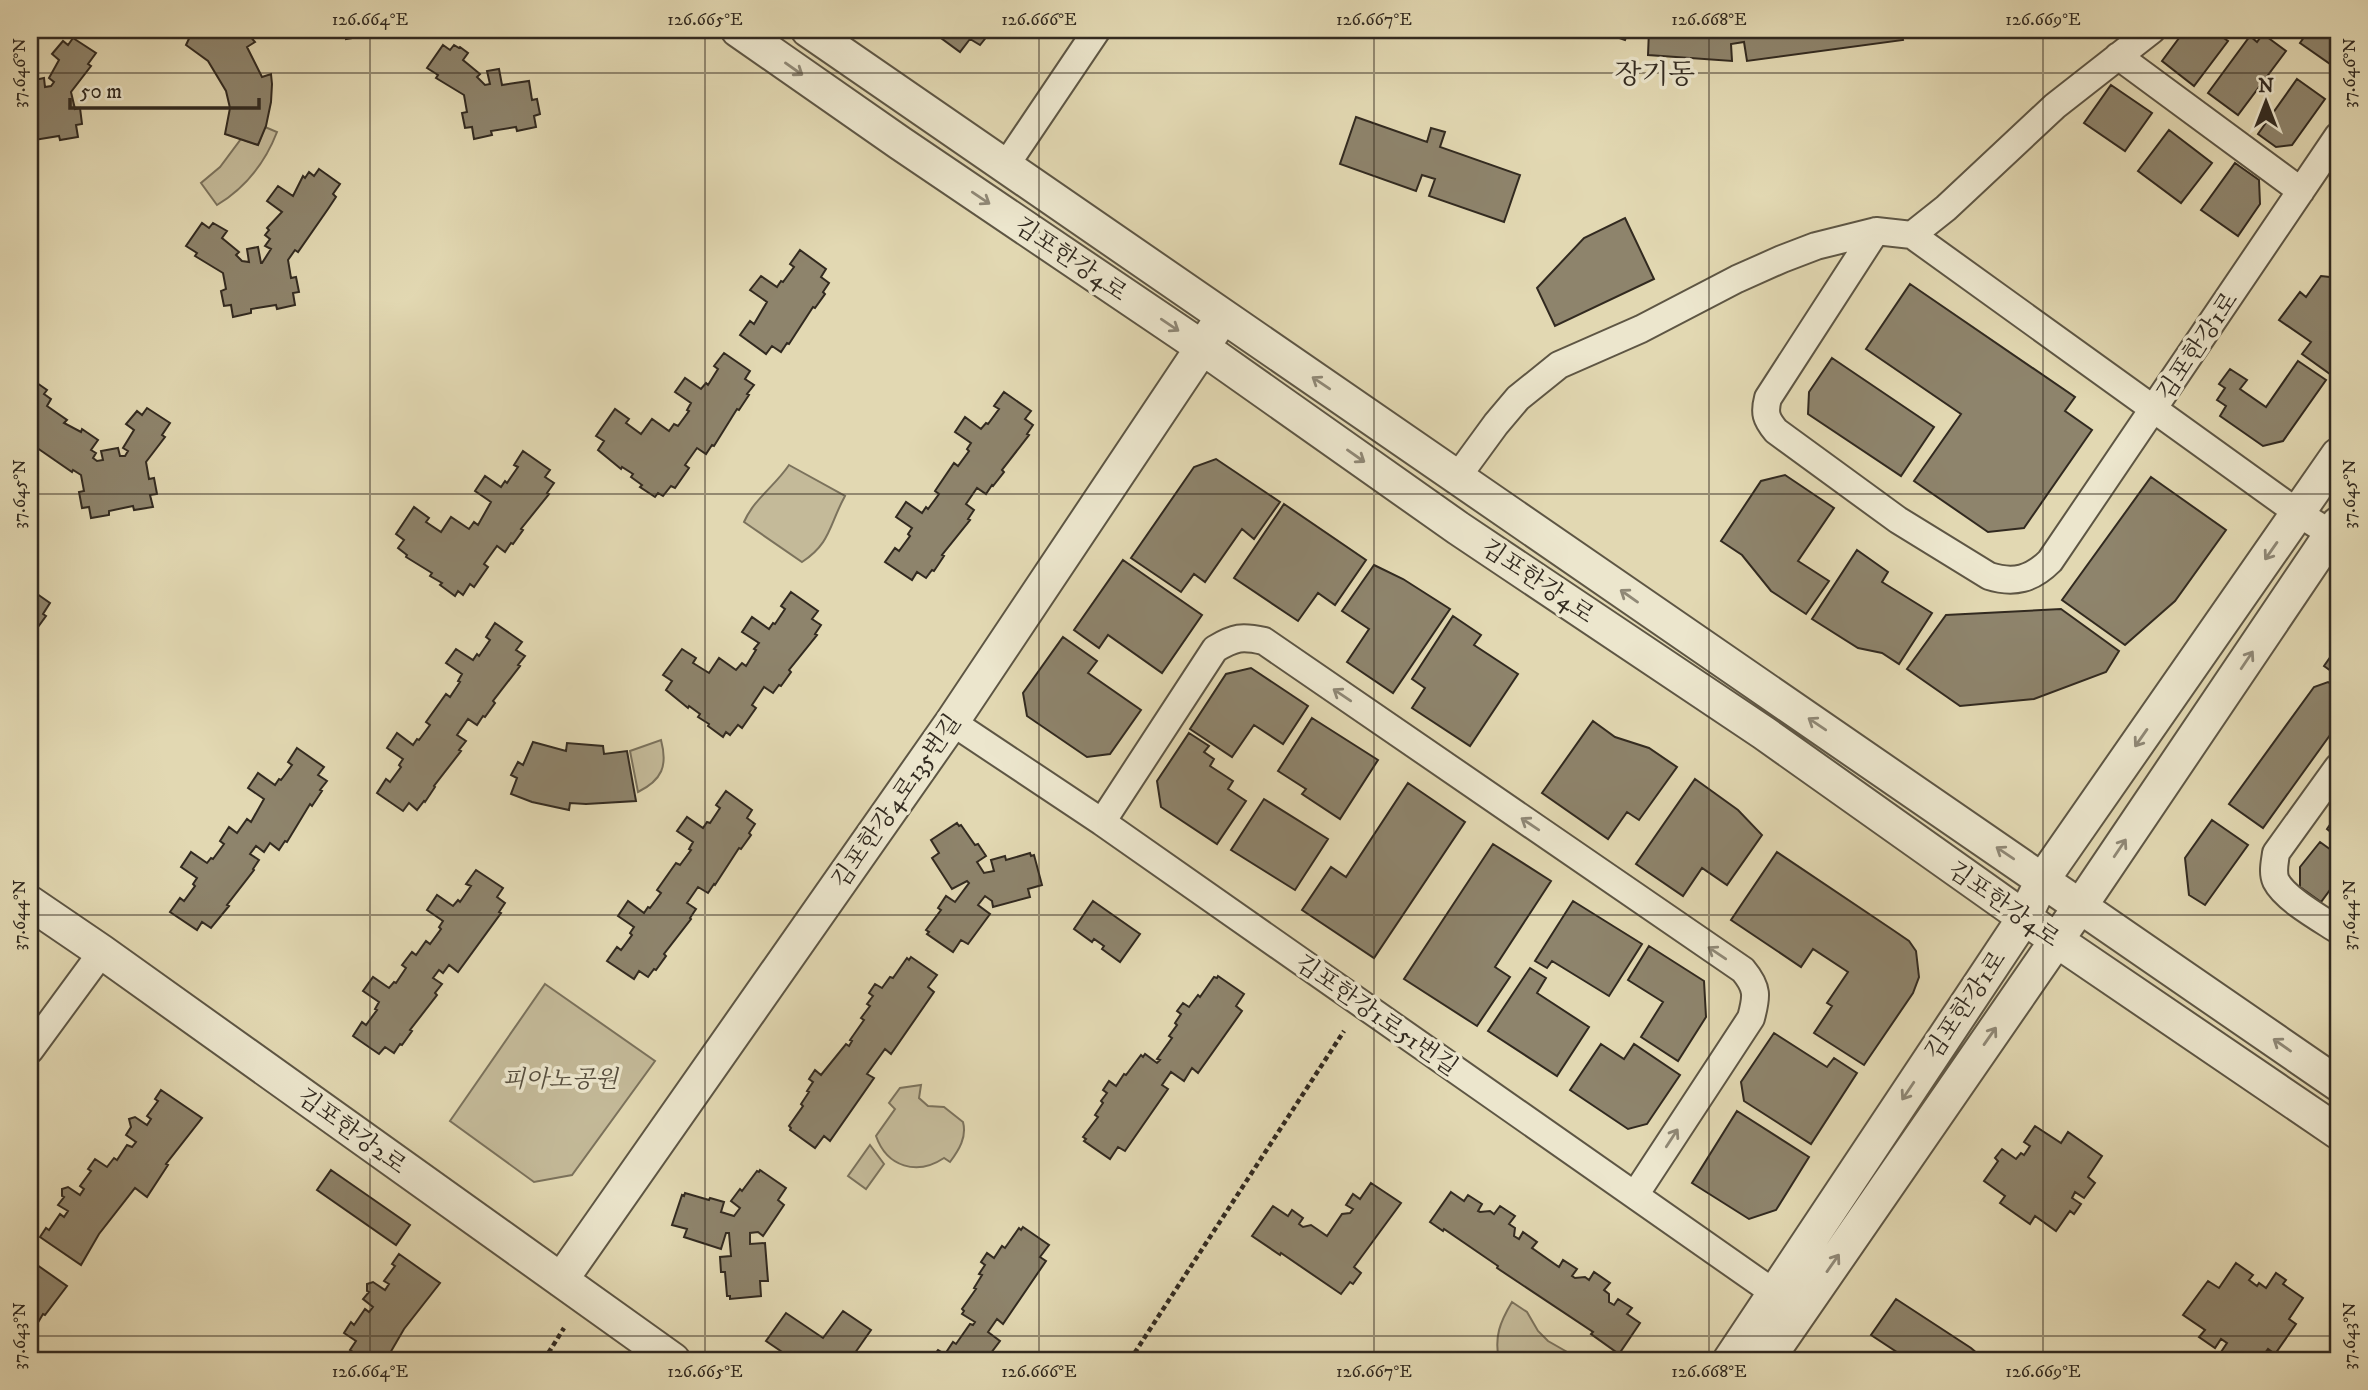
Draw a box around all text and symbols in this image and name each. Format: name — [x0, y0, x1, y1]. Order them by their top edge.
text: 126.664°E — [332, 9, 409, 31]
text: 126.665°E — [667, 9, 743, 31]
text: 126.666°E — [1001, 9, 1077, 31]
text: 126.667°E — [1336, 9, 1412, 31]
text: 126.668°E — [1671, 9, 1747, 31]
text: 126.669°E — [2005, 9, 2081, 31]
text: 37.646°N — [9, 38, 31, 108]
text: 37.646°N — [2339, 38, 2361, 108]
district label: 장기동 — [1614, 57, 1696, 92]
one-way arrow — [784, 62, 803, 76]
scale bar — [70, 66, 259, 110]
north arrow — [2232, 66, 2302, 136]
text: N — [2258, 75, 2274, 98]
text: 50 m — [80, 79, 122, 105]
one-way arrow — [971, 191, 990, 205]
street label: 김포한강4로 — [1008, 211, 1133, 309]
street label: 김포한강1로 — [2151, 286, 2245, 407]
one-way arrow — [1159, 318, 1179, 332]
one-way arrow — [1312, 376, 1331, 390]
one-way arrow — [1346, 449, 1365, 463]
text: 37.645°N — [9, 459, 31, 529]
text: 37.645°N — [2339, 459, 2361, 529]
street label: 김포한강4로 — [1475, 533, 1600, 631]
one-way arrow — [2264, 541, 2278, 560]
one-way arrow — [1620, 589, 1640, 603]
one-way arrow — [2239, 651, 2254, 670]
one-way arrow — [1333, 688, 1352, 702]
street label: 김포한강4로135번길 — [826, 709, 968, 894]
one-way arrow — [1808, 717, 1827, 731]
one-way arrow — [2134, 728, 2148, 747]
one-way arrow — [1521, 817, 1540, 831]
one-way arrow — [2113, 839, 2127, 859]
one-way arrow — [1996, 846, 2015, 860]
street label: 김포한강4로 — [1942, 855, 2065, 954]
text: 37.644°N — [9, 879, 31, 950]
text: 37.644°N — [2339, 879, 2361, 950]
street label: 김포한강1로 — [1919, 945, 2013, 1066]
one-way arrow — [1708, 946, 1727, 960]
street label: 김포한강1로51번길 — [1289, 949, 1464, 1083]
one-way arrow — [1983, 1027, 1997, 1046]
one-way arrow — [2273, 1038, 2292, 1052]
park label: 피아노공원 — [502, 1065, 620, 1095]
one-way arrow — [1901, 1081, 1915, 1100]
street label: 김포한강2로 — [291, 1082, 412, 1181]
one-way arrow — [1665, 1129, 1680, 1148]
one-way arrow — [1825, 1254, 1840, 1273]
text: 37.643°N — [9, 1302, 31, 1370]
text: 37.643°N — [2339, 1302, 2361, 1370]
text: 126.664°E — [332, 1361, 409, 1383]
text: 126.665°E — [667, 1361, 743, 1383]
text: 126.666°E — [1001, 1361, 1077, 1383]
text: 126.667°E — [1336, 1361, 1412, 1383]
text: 126.668°E — [1671, 1361, 1747, 1383]
text: 126.669°E — [2005, 1361, 2081, 1383]

